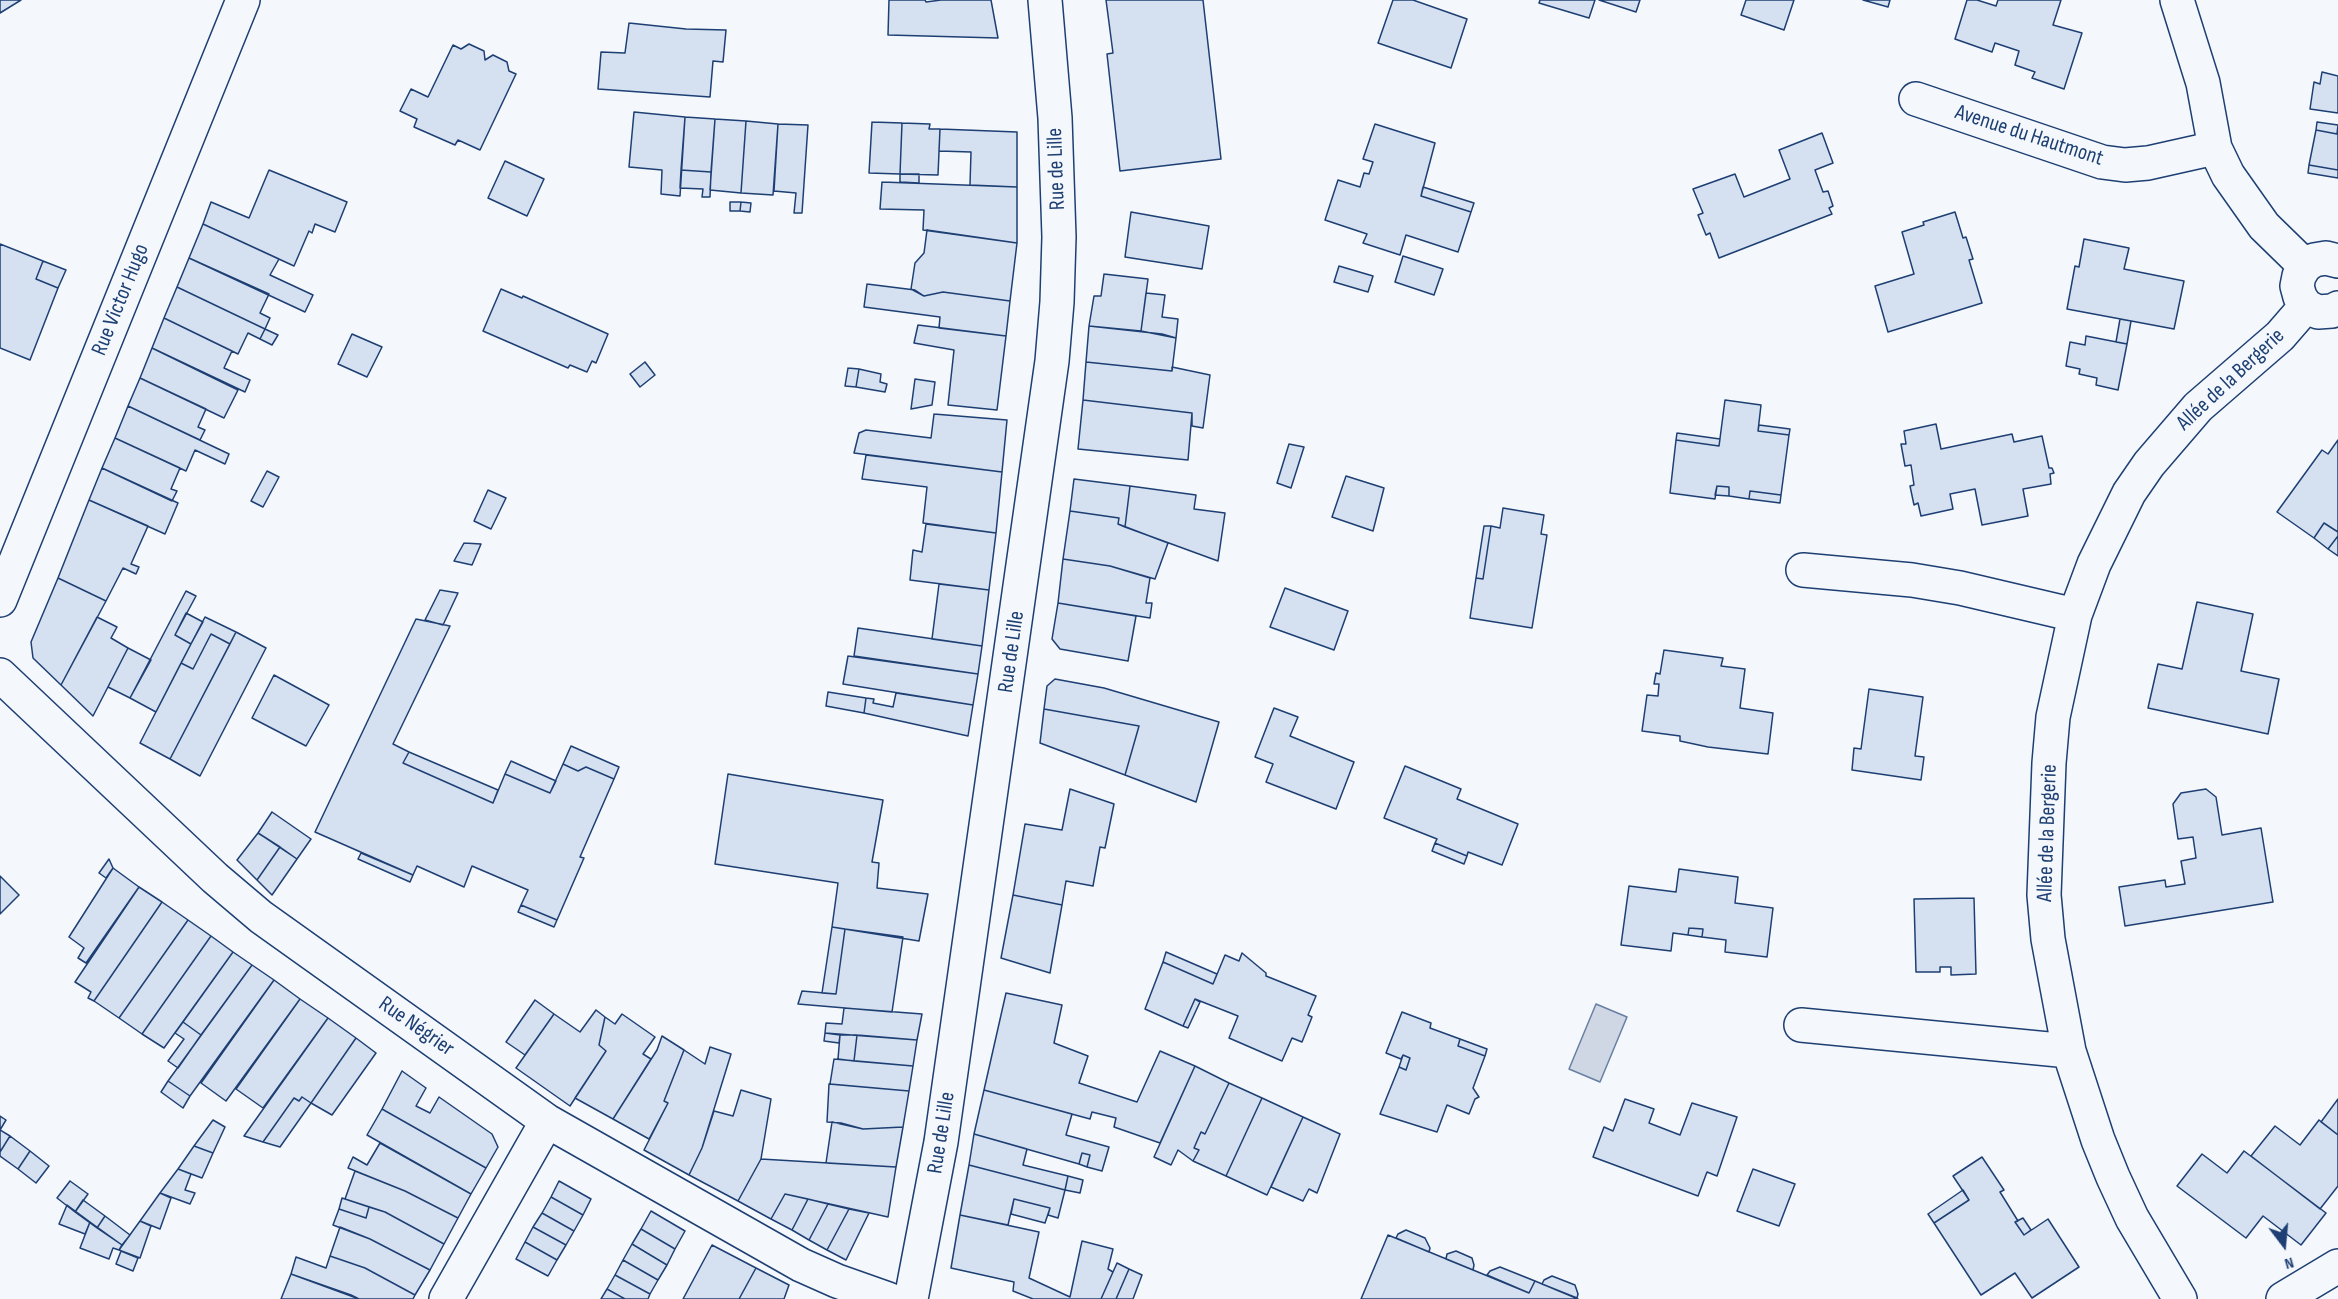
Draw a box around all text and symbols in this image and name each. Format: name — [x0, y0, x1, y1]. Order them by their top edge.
street label: Avenue du Hautmont — [1952, 100, 2106, 172]
street label: Rue de Lille — [1042, 127, 1072, 211]
street label: Rue Victor Hugo — [87, 240, 155, 360]
street label: Allée de la Bergerie — [2172, 323, 2290, 437]
street label: Rue de Lille — [993, 609, 1031, 695]
street label: Allée de la Bergerie — [2032, 764, 2064, 902]
street label: Rue Négrier — [373, 991, 459, 1063]
street label: Rue de Lille — [923, 1090, 961, 1176]
north arrow — [2254, 1215, 2314, 1275]
text: N — [2282, 1252, 2296, 1273]

